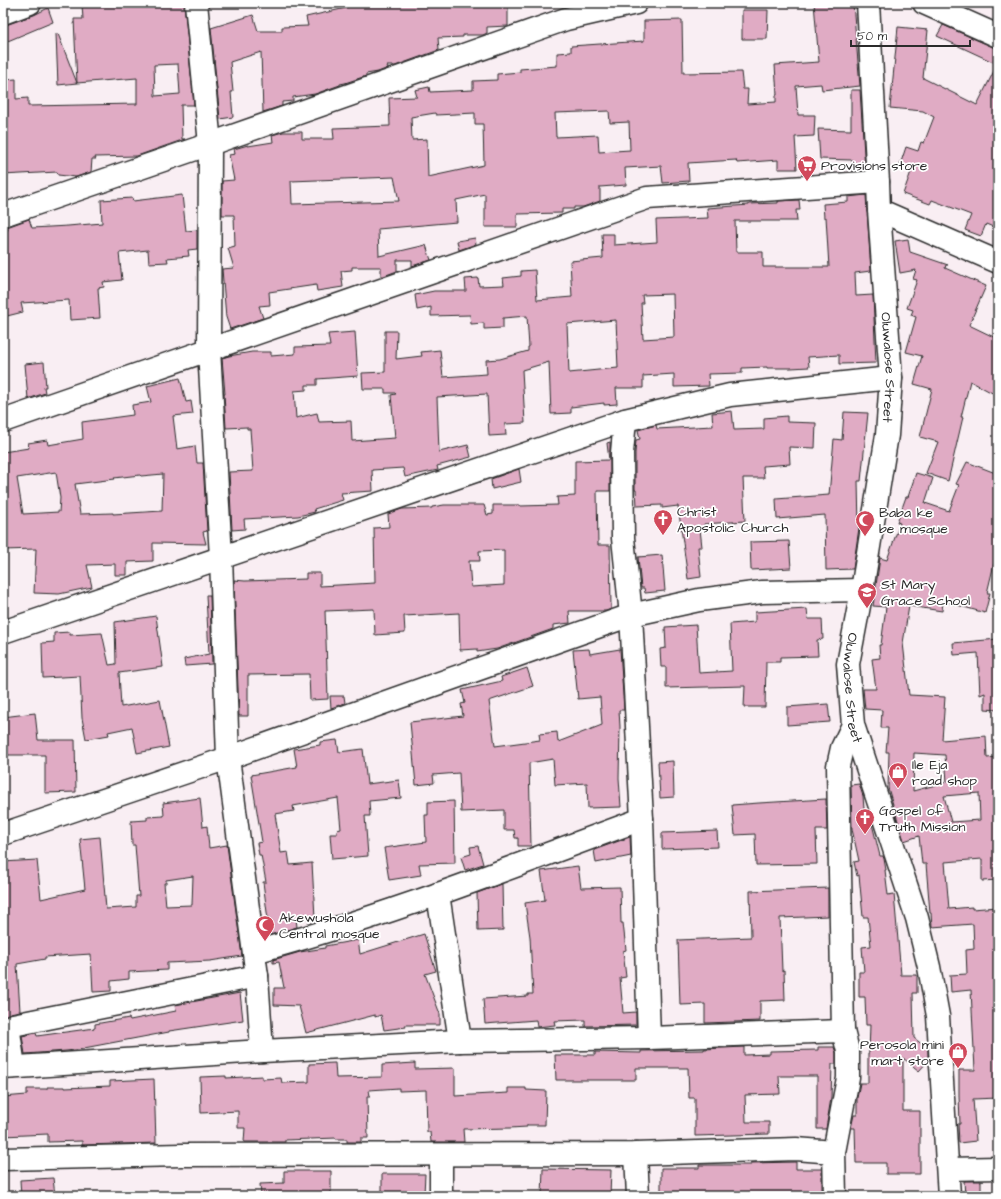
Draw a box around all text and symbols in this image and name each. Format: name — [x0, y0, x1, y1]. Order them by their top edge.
scale bar — [851, 22, 970, 48]
text: 50 m — [857, 28, 888, 45]
supermarket icon: Provisions store — [796, 154, 818, 182]
place label: Provisions store — [821, 156, 928, 176]
street label: Oluwalose Street — [875, 311, 900, 423]
place label: Christ Apostolic Church — [677, 502, 789, 538]
place label: Baba ke be mosque — [879, 503, 948, 539]
church icon: Christ Apostolic Church — [652, 508, 674, 536]
mosque icon: Baba ke be mosque — [854, 509, 876, 537]
place label: St Mary Grace School — [881, 575, 970, 611]
school or university icon: St Mary Grace School — [856, 581, 878, 609]
street label: Oluwalose Street — [837, 631, 867, 746]
place label: Ile Eja road shop — [912, 755, 977, 791]
shop icon: Ile Eja road shop — [887, 761, 909, 789]
place label: Gospel of Truth Mission — [879, 801, 966, 837]
church icon: Gospel of Truth Mission — [854, 807, 876, 835]
place label: Akewushola Central mosque — [279, 908, 380, 944]
mosque icon: Akewushola Central mosque — [254, 914, 276, 942]
place label: Perosola mini mart store — [860, 1035, 944, 1071]
shop icon: Perosola mini mart store — [947, 1041, 969, 1069]

